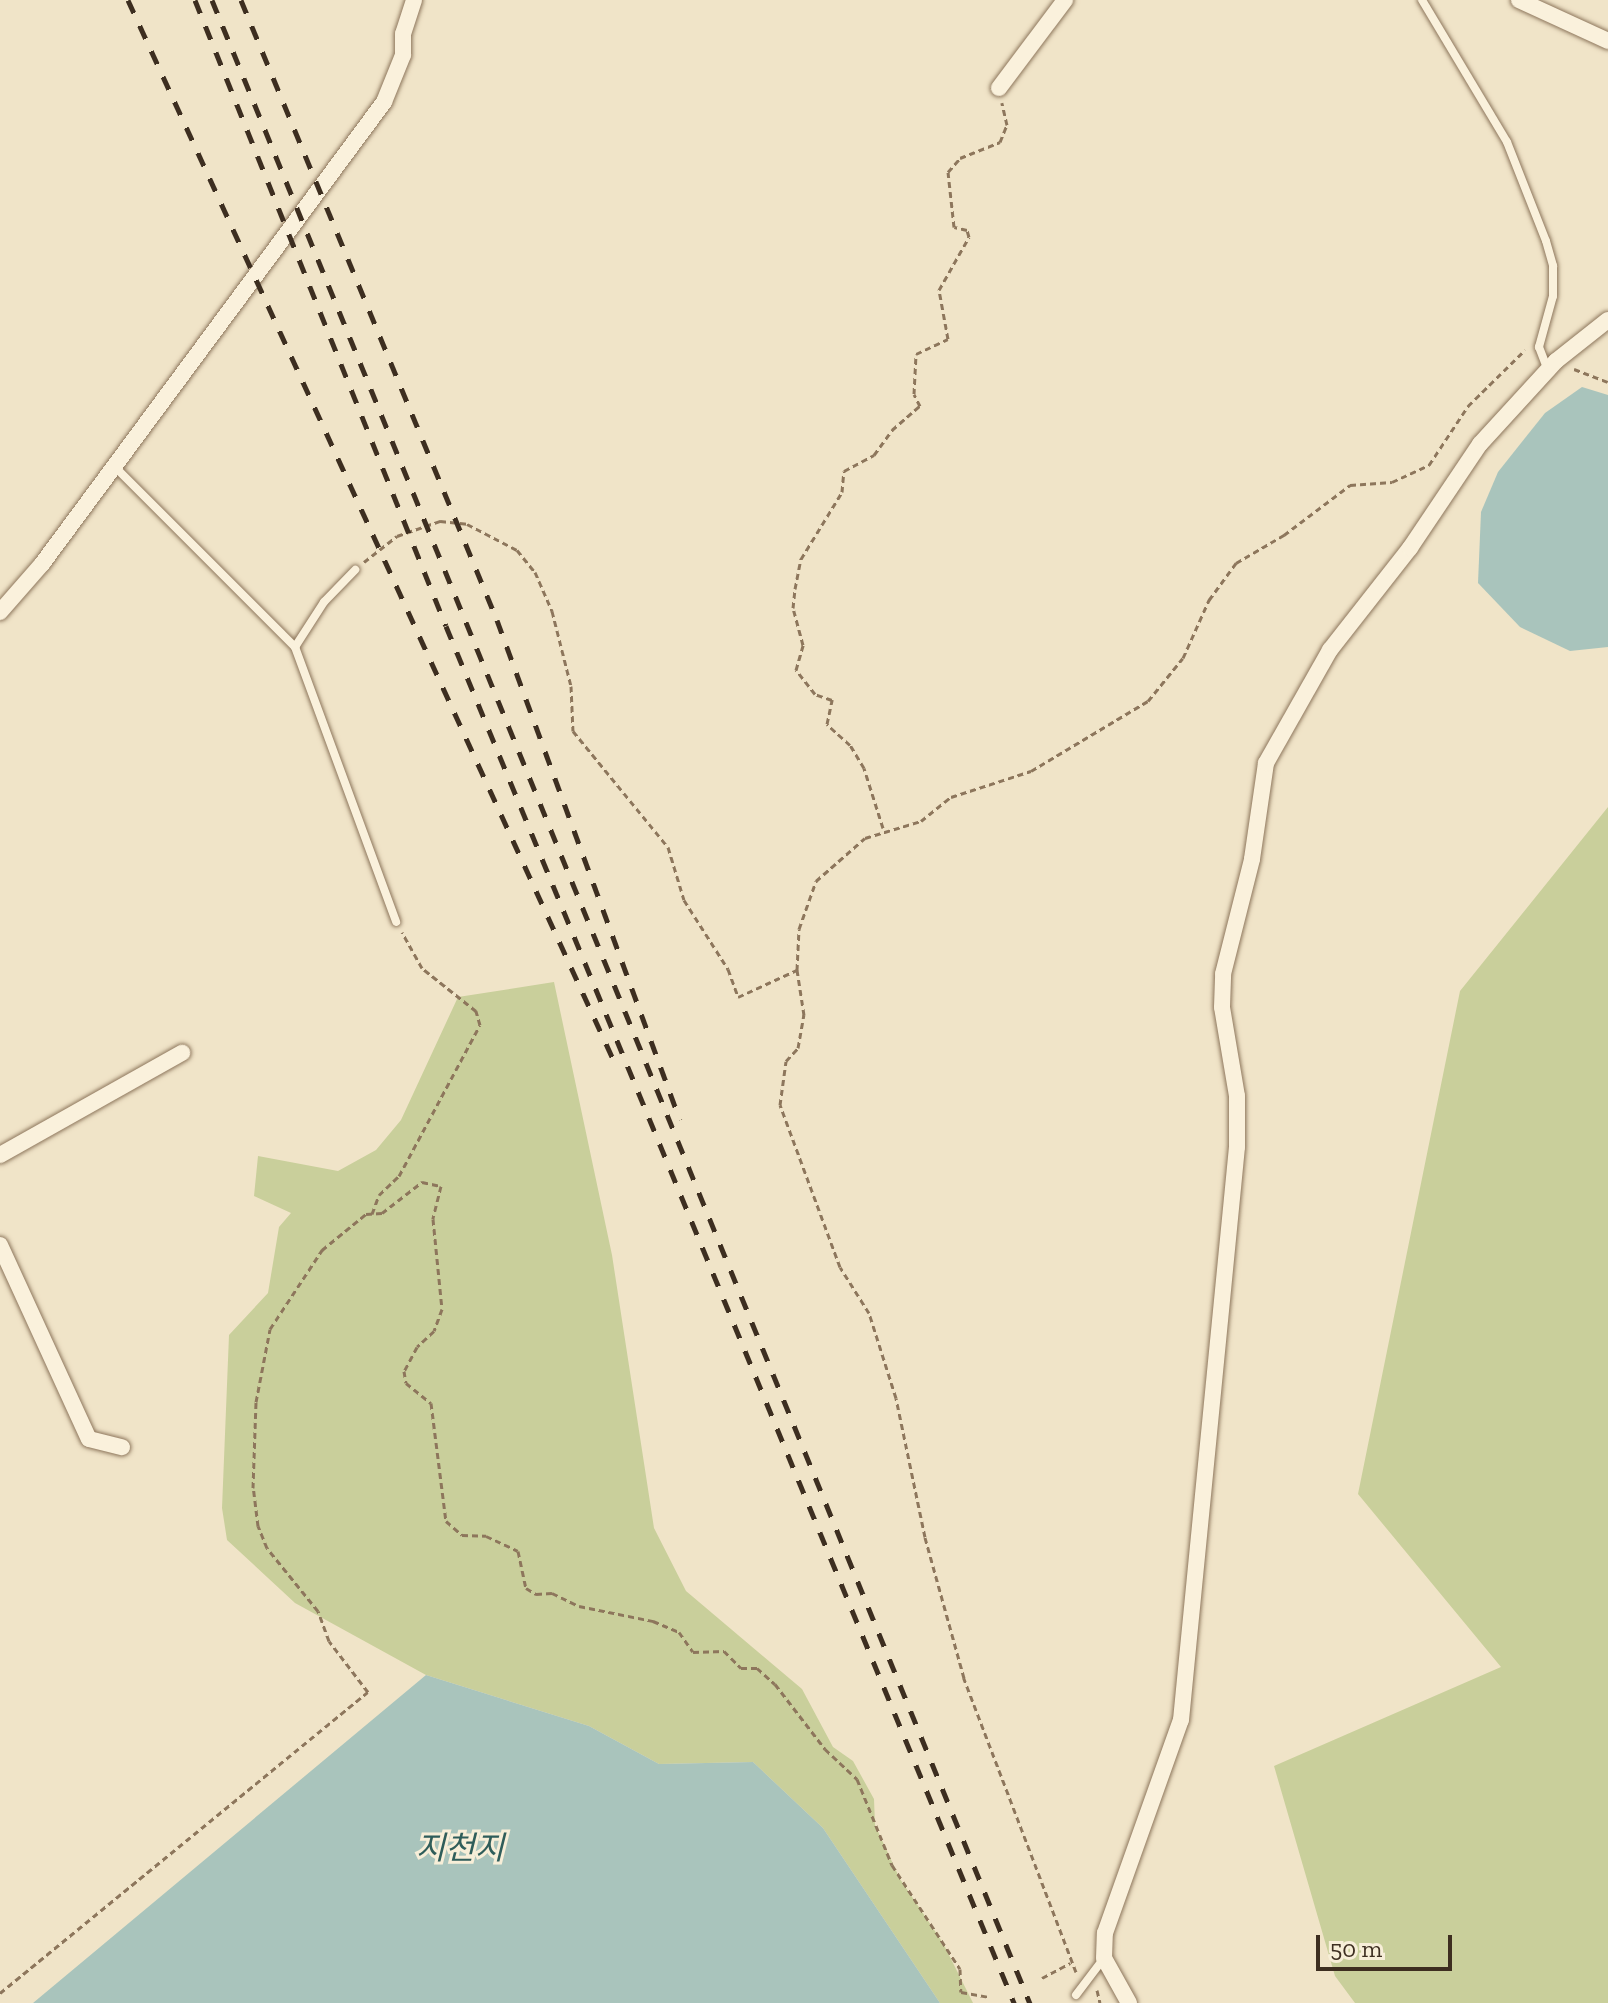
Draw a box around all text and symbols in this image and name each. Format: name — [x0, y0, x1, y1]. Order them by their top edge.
water label: 지천지 — [416, 1829, 504, 1867]
scale bar — [1320, 1919, 1456, 1969]
text: 50 m — [1330, 1934, 1382, 1963]

